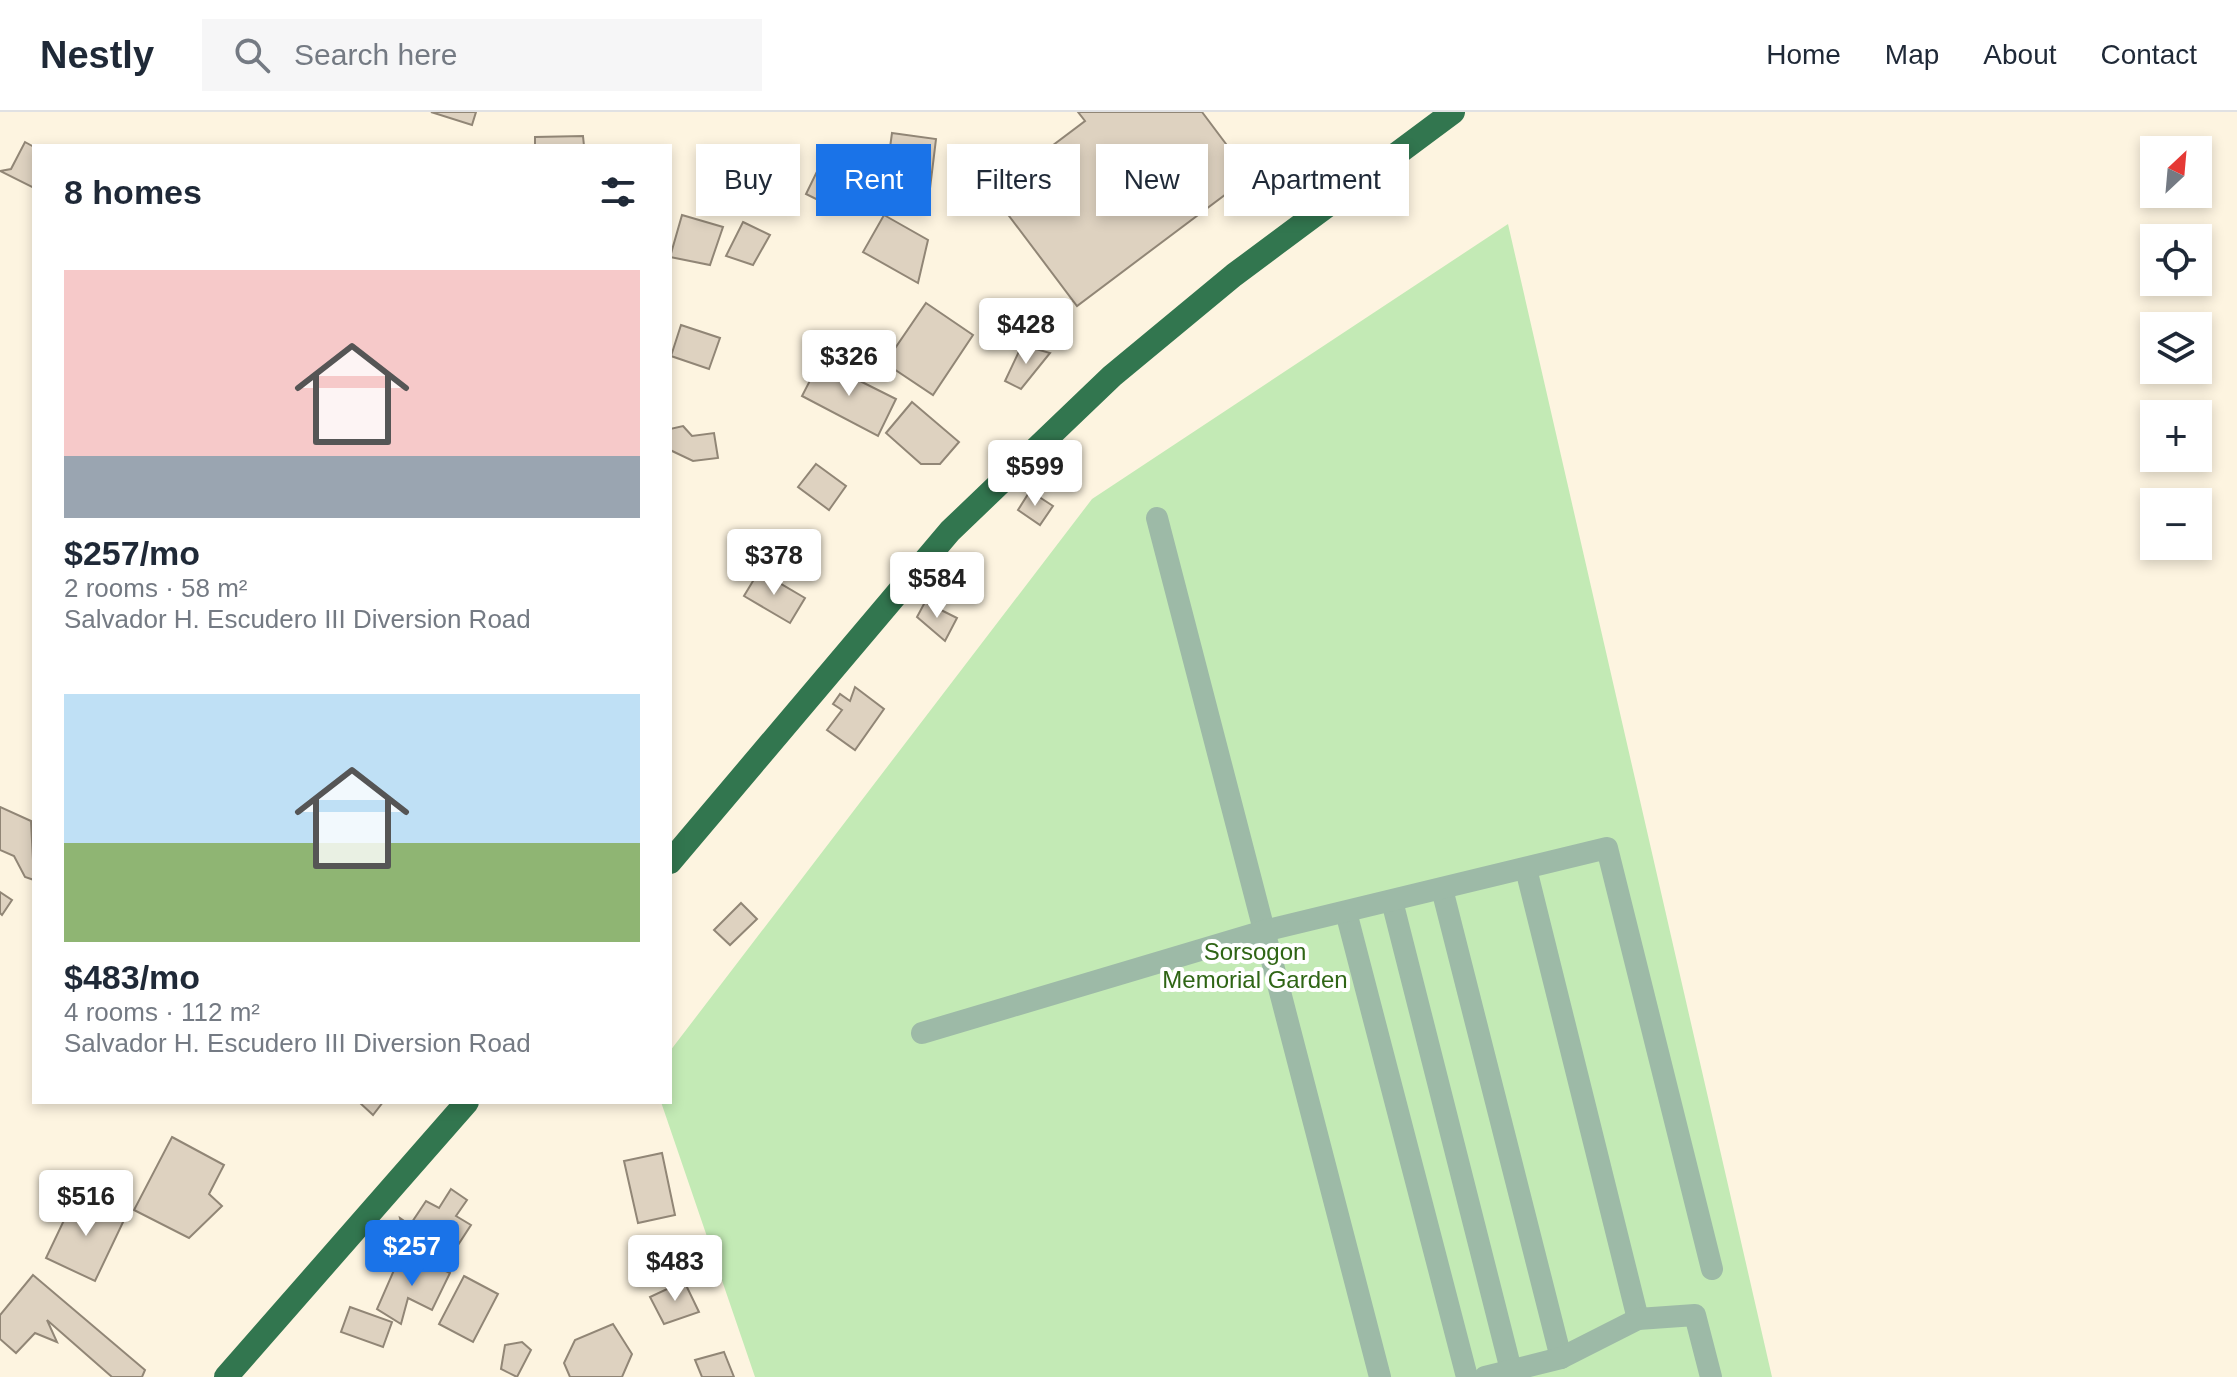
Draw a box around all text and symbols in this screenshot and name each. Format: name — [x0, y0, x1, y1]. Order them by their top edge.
search box — [202, 19, 762, 91]
icon: search — [230, 33, 274, 77]
text: Nestly — [40, 34, 154, 76]
text: Search here — [294, 38, 458, 71]
text: Home — [1766, 39, 1841, 70]
text: Map — [1885, 39, 1939, 70]
text: About — [1983, 39, 2057, 70]
text: Contact — [2101, 39, 2197, 70]
north arrow — [2140, 136, 2212, 208]
map controls — [2140, 136, 2212, 560]
chip: Buy — [696, 144, 800, 216]
chip: Rent — [816, 144, 931, 216]
chip: Filters — [947, 144, 1080, 216]
chip: New — [1096, 144, 1208, 216]
chip: Apartment — [1224, 144, 1409, 216]
icon: filters — [596, 170, 640, 214]
text: 8 homes — [64, 173, 202, 211]
button: locate — [2140, 224, 2212, 296]
pin: $428 — [979, 298, 1073, 366]
text: $428 — [997, 309, 1055, 339]
button: layers — [2140, 312, 2212, 384]
icon: home — [280, 322, 424, 466]
pin: $326 — [802, 330, 896, 398]
text: $326 — [820, 341, 878, 371]
button: + — [2140, 400, 2212, 472]
pin: $599 — [988, 440, 1082, 508]
text: $599 — [1006, 451, 1064, 481]
button: − — [2140, 488, 2212, 560]
pin: $378 — [727, 529, 821, 597]
text: $257/mo — [64, 534, 200, 572]
text: $378 — [745, 540, 803, 570]
pin: $584 — [890, 552, 984, 620]
text: $584 — [908, 563, 966, 593]
text: 2 rooms · 58 m² — [64, 573, 248, 603]
text: Salvador H. Escudero III Diversion Road — [64, 604, 531, 634]
icon: home — [280, 746, 424, 890]
park label: Sorsogon Memorial Garden — [1162, 938, 1348, 993]
text: $483/mo — [64, 958, 200, 996]
text: 4 rooms · 112 m² — [64, 997, 260, 1027]
text: Salvador H. Escudero III Diversion Road — [64, 1028, 531, 1058]
pin: $516 — [39, 1170, 133, 1238]
text: $516 — [57, 1181, 115, 1211]
pin: $257 — [365, 1220, 459, 1288]
text: $257 — [383, 1231, 441, 1261]
pin: $483 — [628, 1235, 722, 1303]
text: $483 — [646, 1246, 704, 1276]

